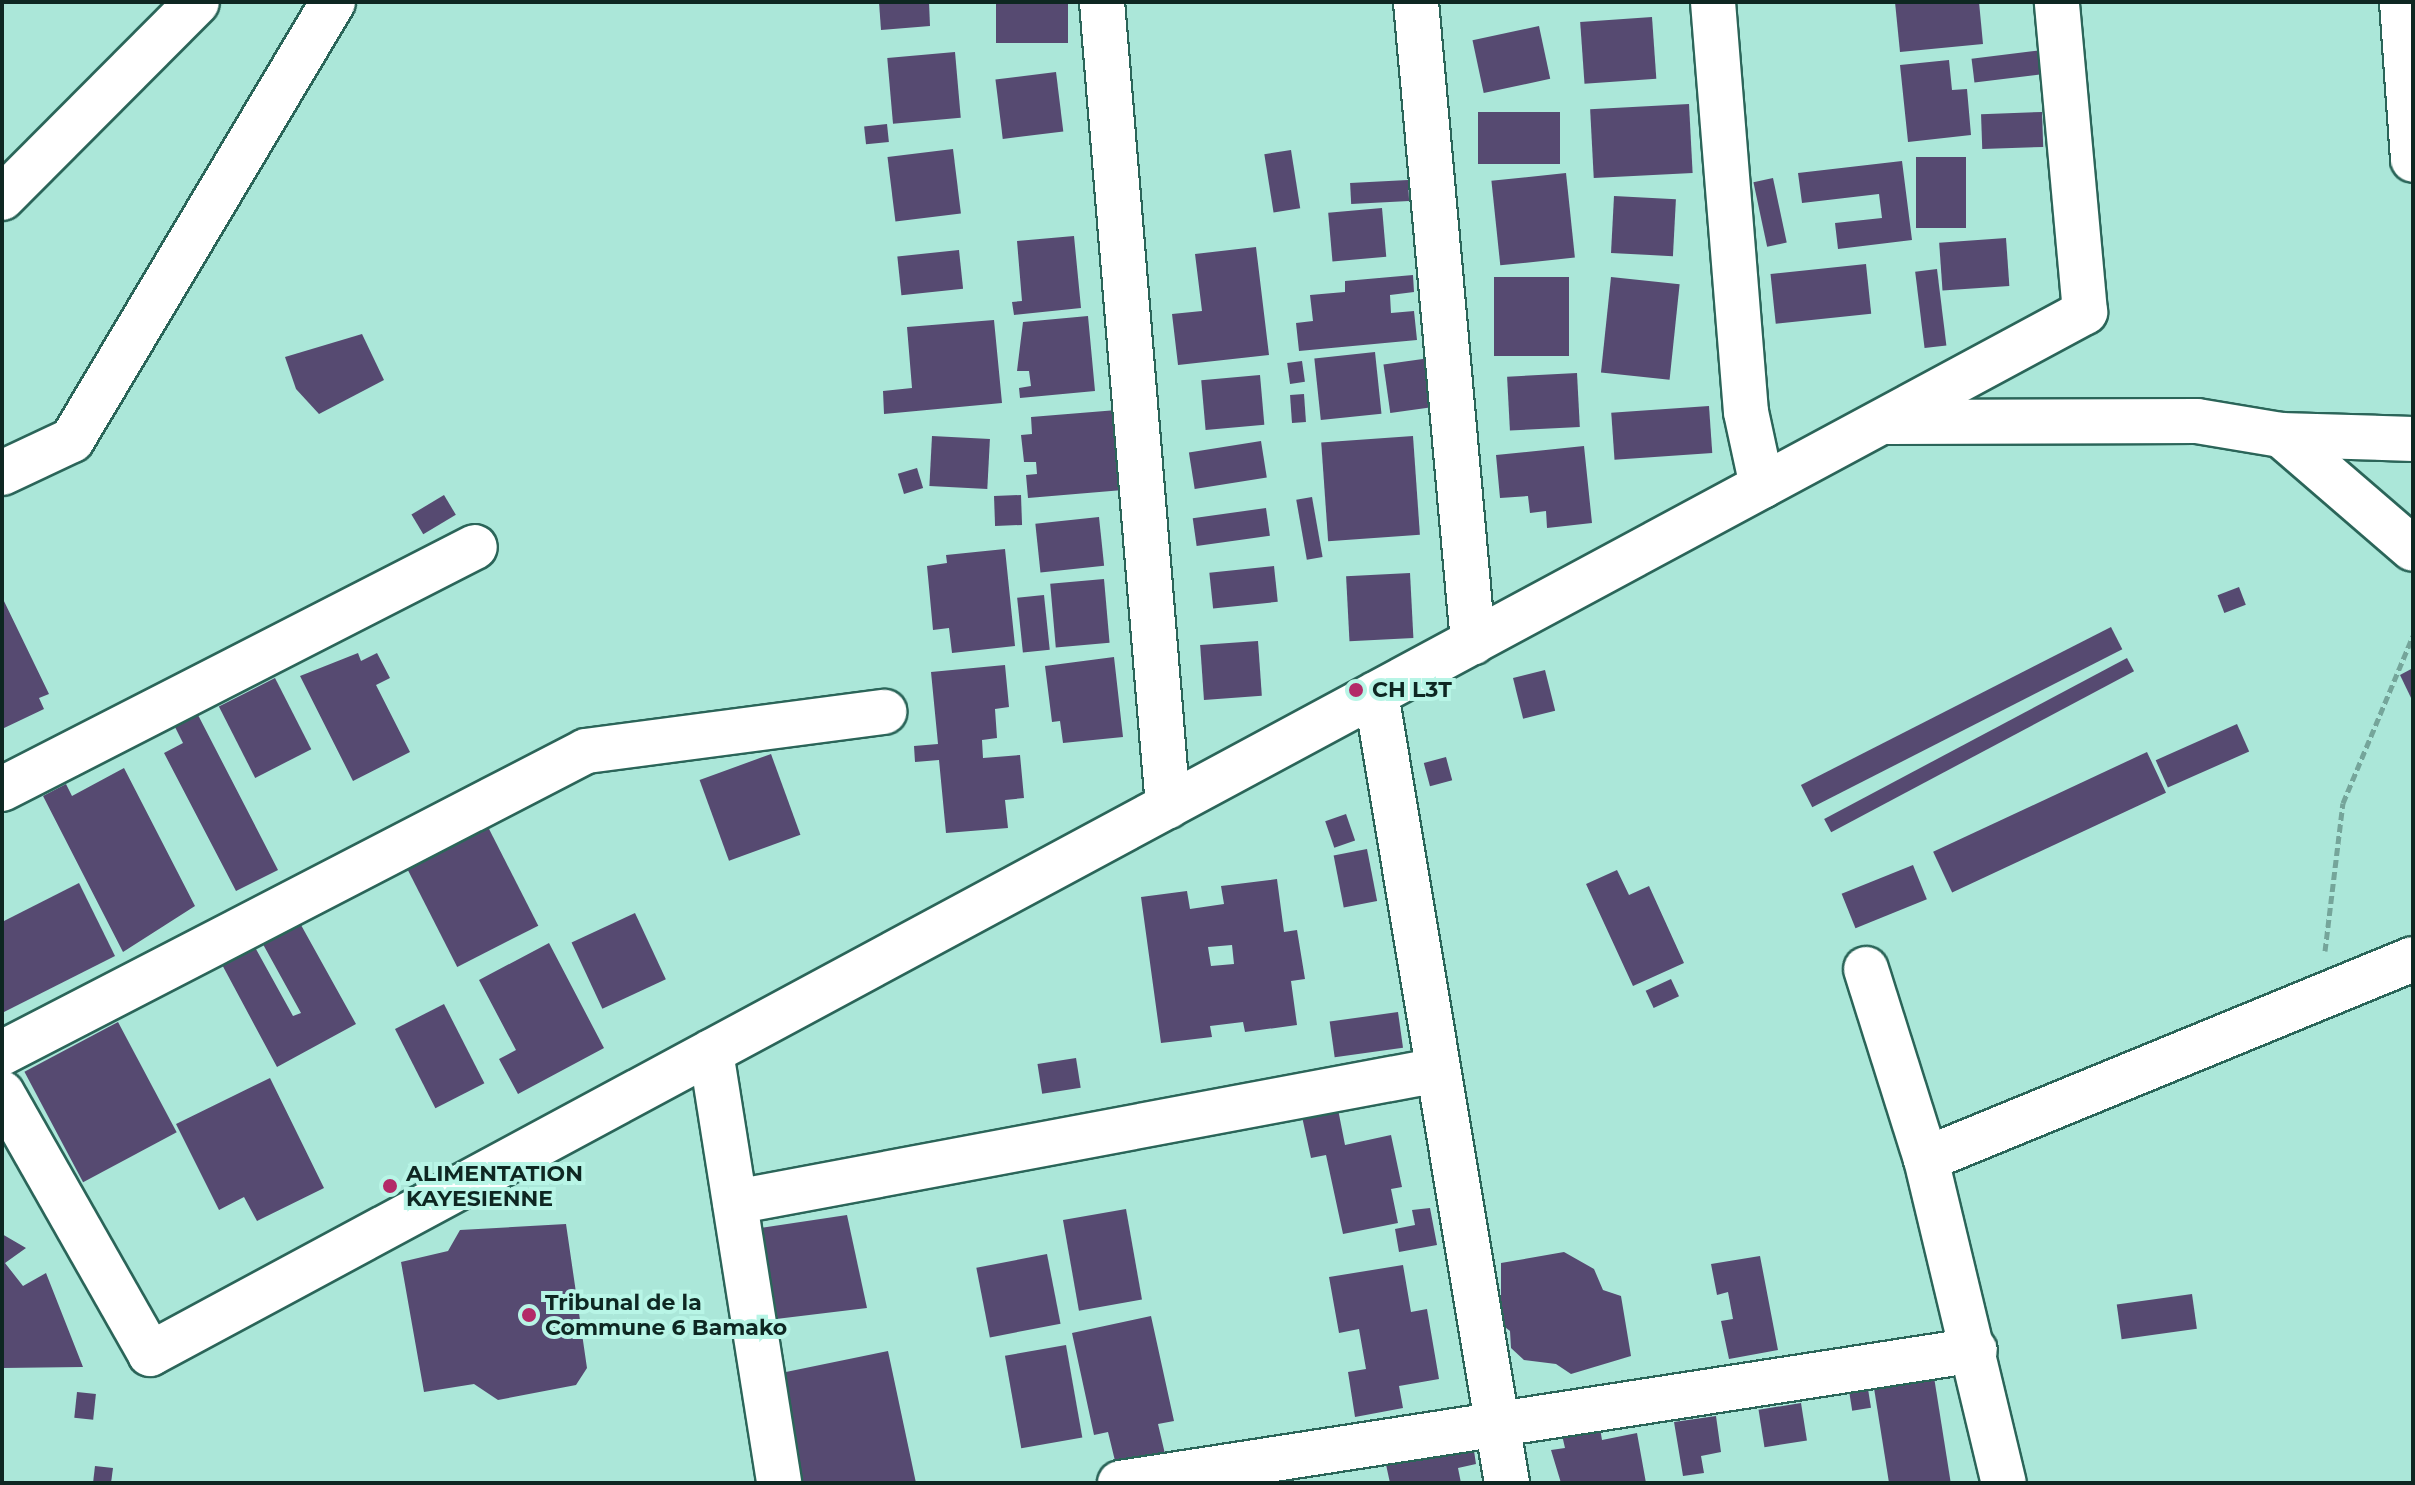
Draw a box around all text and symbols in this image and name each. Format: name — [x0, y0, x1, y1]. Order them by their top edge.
place label: CH L3T — [1372, 677, 1452, 703]
marker: CH L3T — [1347, 681, 1365, 699]
place label: ALIMENTATION KAYESIENNE — [406, 1160, 583, 1212]
marker: ALIMENTATION KAYESIENNE — [381, 1177, 399, 1195]
place label: Tribunal de la Commune 6 Bamako — [545, 1289, 787, 1340]
marker: Tribunal de la Commune 6 Bamako — [520, 1306, 538, 1324]

